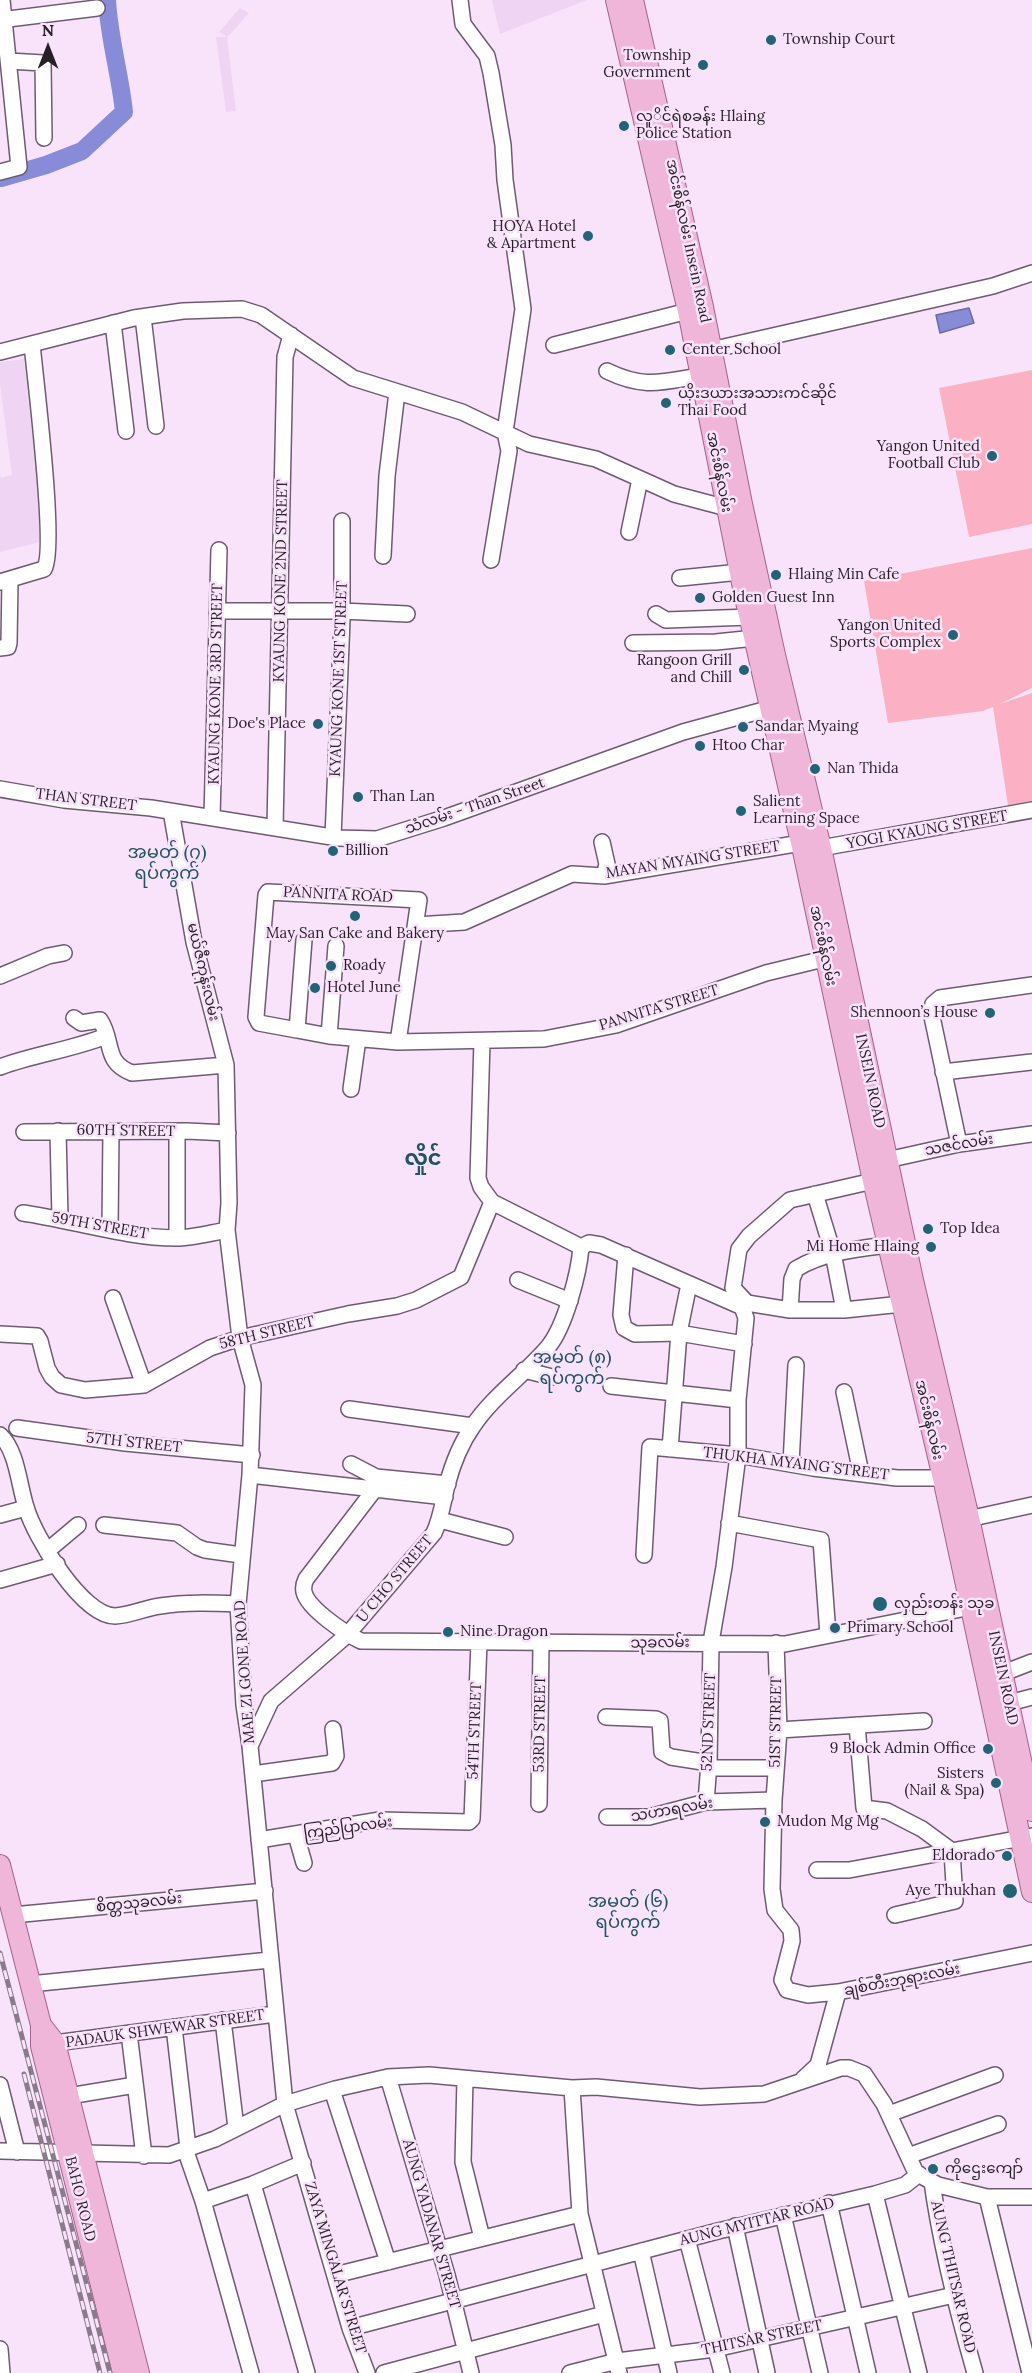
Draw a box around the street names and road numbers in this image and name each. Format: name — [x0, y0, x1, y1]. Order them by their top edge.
street label: အင်းစိန်လမ်း Insein Road — [662, 157, 714, 325]
street label: အင်းစိန်လမ်း — [702, 430, 736, 514]
street label: KYAUNG KONE 2ND STREET — [270, 479, 292, 683]
street label: KYAUNG KONE 1ST STREET — [327, 581, 351, 777]
street label: KYAUNG KONE 3RD STREET — [205, 583, 227, 785]
street label: သံလမ်း - Than Street — [403, 774, 547, 838]
street label: THAN STREET — [34, 785, 138, 815]
street label: YOGI KYAUNG STREET — [845, 807, 1009, 853]
street label: MAYAN MYAING STREET — [605, 837, 781, 883]
street label: PANNITA ROAD — [283, 883, 393, 907]
street label: အင်းစိန်လမ်း — [806, 904, 840, 988]
street label: မယ်ဇီကုန်းလမ်း — [183, 921, 223, 1023]
street label: PANNITA STREET — [597, 981, 721, 1035]
street label: INSEIN ROAD — [851, 1032, 889, 1130]
street label: 60TH STREET — [76, 1121, 176, 1141]
street label: သဇင်လမ်း — [923, 1130, 995, 1160]
street label: 59TH STREET — [50, 1209, 150, 1243]
street label: 58TH STREET — [217, 1312, 317, 1354]
street label: အင်းစိန်လမ်း — [911, 1378, 947, 1462]
street label: 57TH STREET — [85, 1429, 183, 1457]
street label: THUKHA MYAING STREET — [702, 1444, 890, 1484]
street label: U CHO STREET — [353, 1531, 437, 1627]
street label: MAE ZI GONE ROAD — [231, 1600, 259, 1744]
street label: INSEIN ROAD — [984, 1629, 1022, 1727]
street label: သုခလမ်း — [630, 1633, 690, 1653]
street label: 52ND STREET — [698, 1672, 720, 1772]
street label: 53RD STREET — [530, 1675, 550, 1773]
street label: 51ST STREET — [766, 1676, 786, 1768]
street label: 54TH STREET — [464, 1682, 486, 1780]
street label: သဟာရလမ်း — [629, 1794, 715, 1826]
street label: ကြည်ပြာလမ်း — [302, 1813, 394, 1843]
street label: စိတ္တသုခလမ်း — [95, 1890, 183, 1916]
street label: ချစ်တီးဘုရားလမ်း — [843, 1960, 961, 2000]
street label: PADAUK SHWEWAR STREET — [64, 2006, 266, 2052]
street label: AUNG YADANAR STREET — [398, 2137, 464, 2311]
street label: BAHO ROAD — [61, 2154, 99, 2244]
street label: ZAYA MINGALAR STREET — [300, 2180, 370, 2356]
street label: AUNG MYITTAR ROAD — [678, 2194, 836, 2250]
street label: AUNG THITSAR ROAD — [927, 2199, 979, 2355]
street label: THITSAR STREET — [700, 2316, 824, 2360]

